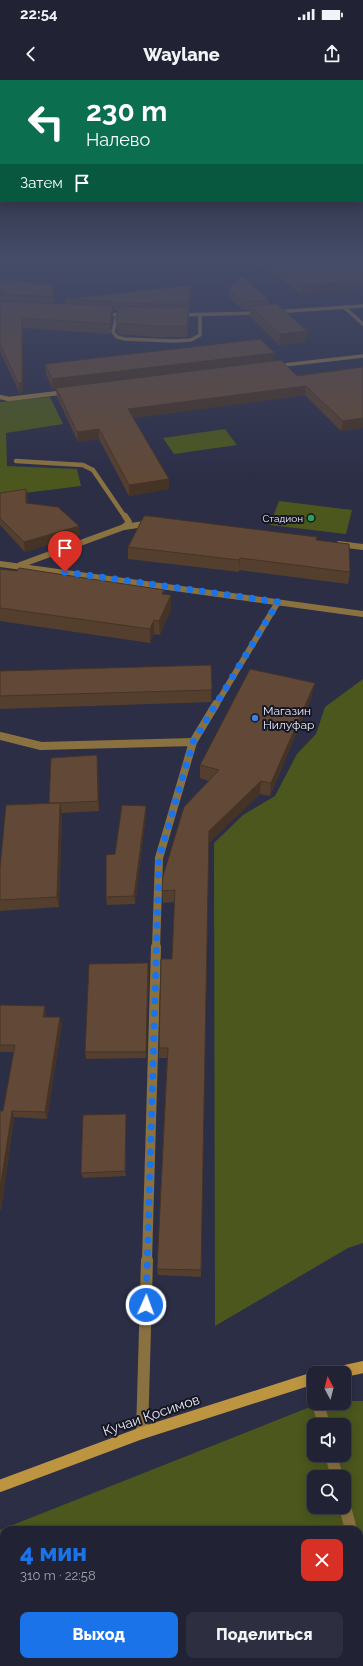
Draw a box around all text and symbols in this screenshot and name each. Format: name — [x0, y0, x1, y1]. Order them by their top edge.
text: 22:54 — [20, 5, 58, 23]
icon: back — [20, 43, 42, 65]
icon: share — [321, 43, 343, 65]
text: Waylane — [143, 44, 220, 65]
text: 230 m — [86, 95, 167, 128]
icon: left — [20, 96, 72, 148]
text: Налево — [86, 129, 150, 150]
icon: arrive — [71, 172, 93, 194]
text: Затем — [20, 174, 63, 192]
place label: Стадион — [262, 513, 303, 524]
marker: Стадион — [306, 513, 316, 523]
pin — [48, 531, 82, 572]
icon: arrive — [54, 537, 76, 559]
place label: Магазин Нилуфар — [263, 704, 314, 732]
marker: Магазин Нилуфар — [250, 713, 260, 723]
position arrow — [125, 1284, 167, 1326]
north arrow — [307, 1366, 351, 1410]
map controls — [307, 1366, 351, 1514]
street label: Кучаи Қосимов — [100, 1391, 202, 1439]
button: sound — [307, 1418, 351, 1462]
button: search — [307, 1470, 351, 1514]
text: 4 мин — [20, 1538, 87, 1567]
button: close — [301, 1539, 343, 1581]
text: 310 m · 22:58 — [20, 1568, 96, 1583]
button: Выход — [20, 1612, 178, 1658]
button: Поделиться — [186, 1612, 343, 1658]

